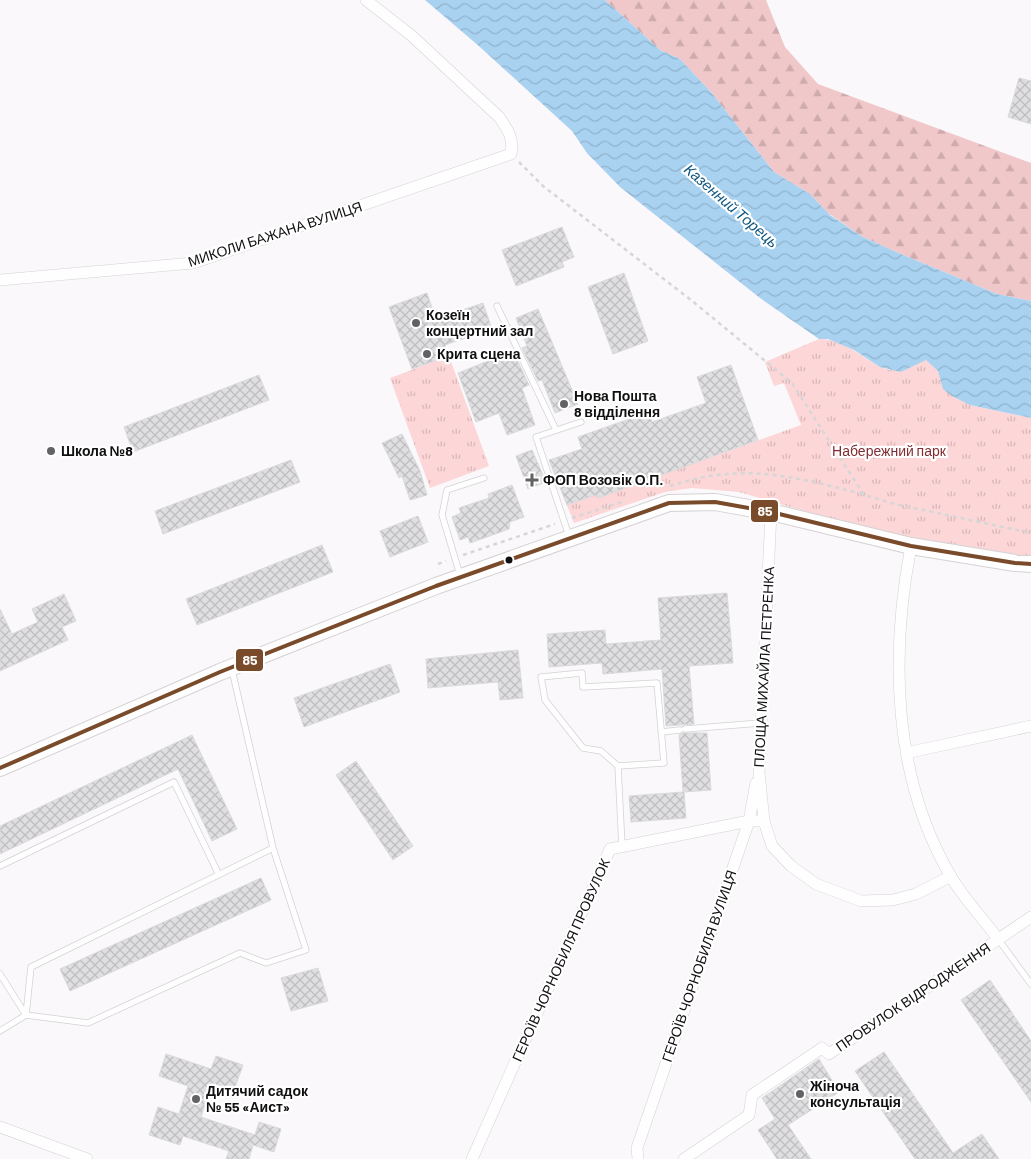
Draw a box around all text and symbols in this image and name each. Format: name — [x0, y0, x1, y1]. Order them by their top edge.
water label: Казенний Торець — [681, 160, 782, 251]
street label: МИКОЛИ БАЖАНА ВУЛИЦЯ — [186, 197, 364, 270]
place label: Козеїн концертний зал — [426, 306, 533, 339]
marker: Козеїн концертний зал — [410, 317, 422, 329]
place label: Крита сцена — [437, 345, 521, 362]
marker: Крита сцена — [421, 348, 433, 360]
place label: Нова Пошта 8 відділення — [574, 387, 660, 420]
marker: Нова Пошта 8 відділення — [558, 398, 570, 410]
place label: Школа №8 — [61, 442, 133, 459]
park label: Набережний парк — [832, 442, 947, 459]
marker: Школа №8 — [45, 445, 57, 457]
place label: ФОП Возовік О.П. — [543, 471, 663, 488]
marker: ФОП Возовік О.П. — [525, 473, 539, 487]
line badge: 85 — [750, 499, 779, 523]
text: 85 — [757, 502, 773, 519]
unlabelled marker — [504, 555, 514, 565]
street label: ПЛОЩА МИХАЙЛА ПЕТРЕНКА — [750, 565, 777, 768]
line badge: 85 — [235, 648, 264, 672]
text: 85 — [242, 651, 258, 668]
street label: ГЕРОЇВ ЧОРНОБИЛЯ ПРОВУЛОК — [508, 855, 613, 1064]
street label: ГЕРОЇВ ЧОРНОБИЛЯ ВУЛИЦЯ — [658, 868, 739, 1064]
street label: ПРОВУЛОК ВІДРОДЖЕННЯ — [832, 938, 993, 1055]
place label: Жіноча консультація — [809, 1077, 901, 1110]
place label: Дитячий садок № 55 «Аист» — [206, 1082, 309, 1115]
marker: Жіноча консультація — [794, 1088, 806, 1100]
marker: Дитячий садок № 55 «Аист» — [190, 1093, 202, 1105]

